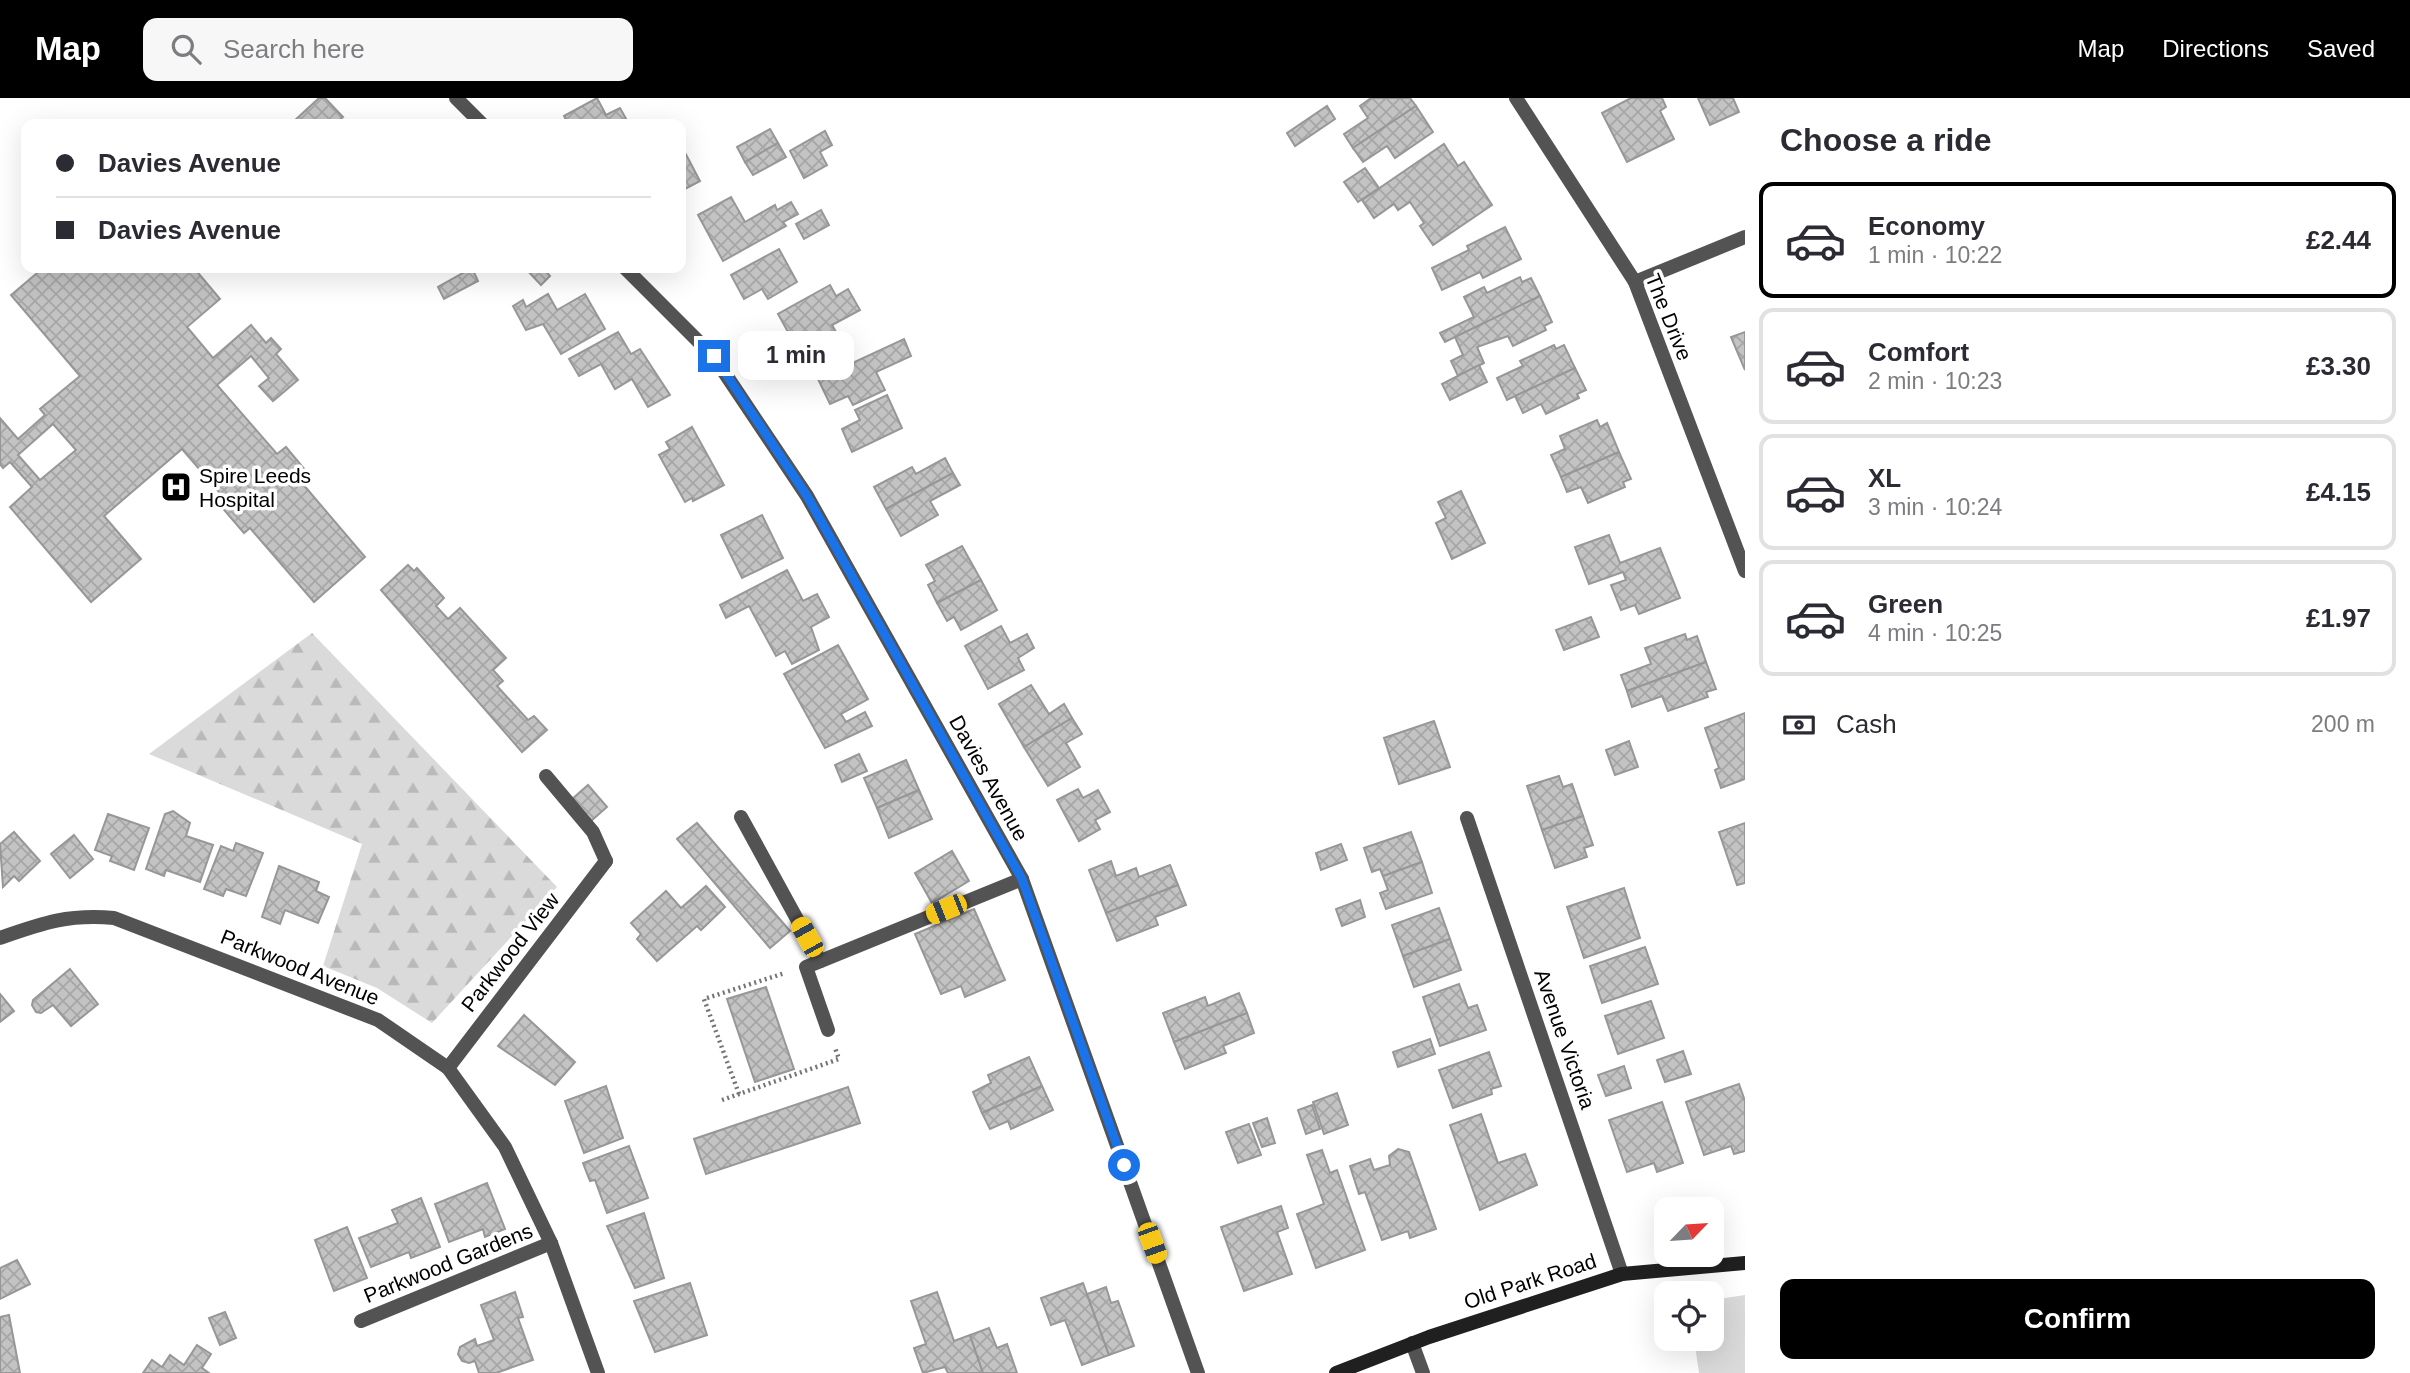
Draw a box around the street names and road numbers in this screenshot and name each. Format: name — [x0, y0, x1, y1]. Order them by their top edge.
street label: The Drive — [1641, 270, 1697, 364]
street label: Davies Avenue — [945, 711, 1033, 845]
street label: Parkwood View — [456, 887, 564, 1016]
street label: Parkwood Avenue — [217, 925, 383, 1009]
street label: Avenue Victoria — [1530, 966, 1600, 1112]
street label: Parkwood Gardens — [360, 1219, 536, 1307]
street label: Old Park Road — [1461, 1249, 1599, 1313]

